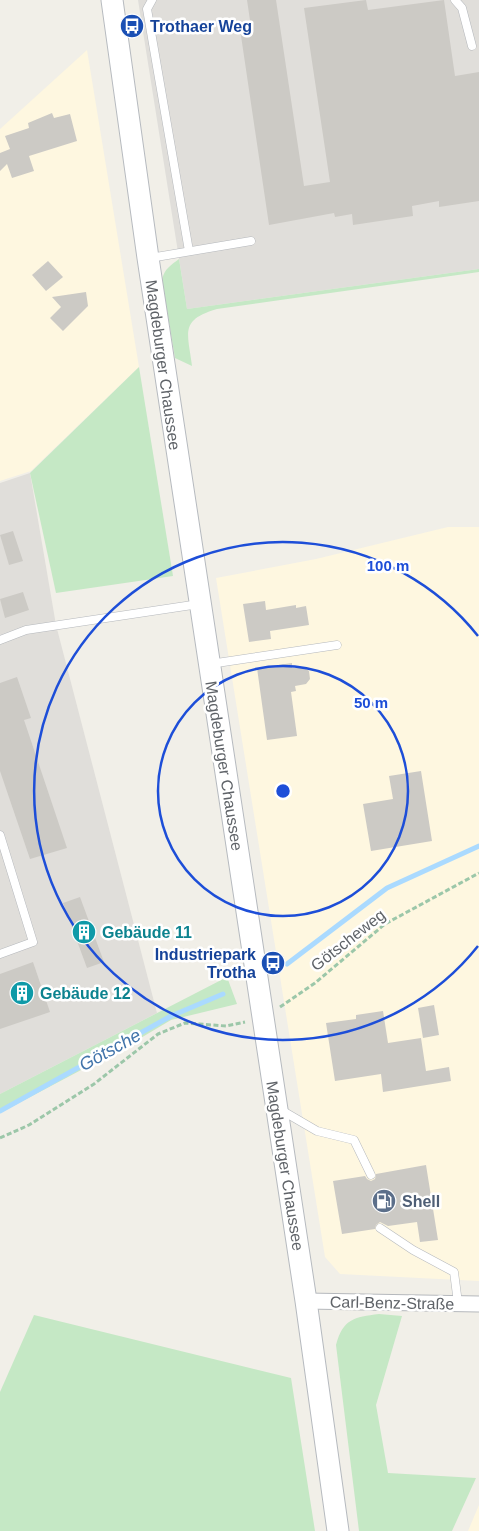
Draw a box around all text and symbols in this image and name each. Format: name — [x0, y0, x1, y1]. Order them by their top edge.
bus stop icon: Trothaer Weg — [119, 13, 145, 39]
place label: Trothaer Weg — [150, 18, 252, 35]
street label: Magdeburger Chaussee — [143, 279, 183, 451]
text: 100 m — [367, 557, 409, 574]
street label: Magdeburger Chaussee — [202, 680, 246, 852]
text: 50 m — [354, 694, 388, 711]
centre of rings — [274, 782, 292, 800]
street label: Götscheweg — [308, 906, 388, 974]
building icon: Gebäude 11 — [71, 919, 97, 945]
place label: Gebäude 11 — [102, 924, 192, 941]
place label: Industriepark Trotha — [155, 946, 256, 981]
bus stop icon: Industriepark Trotha — [260, 950, 286, 976]
building icon: Gebäude 12 — [9, 980, 35, 1006]
place label: Gebäude 12 — [40, 985, 131, 1002]
water label: Götsche — [76, 1025, 144, 1075]
street label: Magdeburger Chaussee — [263, 1080, 307, 1252]
fuel station icon: Shell — [371, 1188, 397, 1214]
place label: Shell — [402, 1193, 440, 1210]
street label: Carl-Benz-Straße — [330, 1293, 454, 1313]

